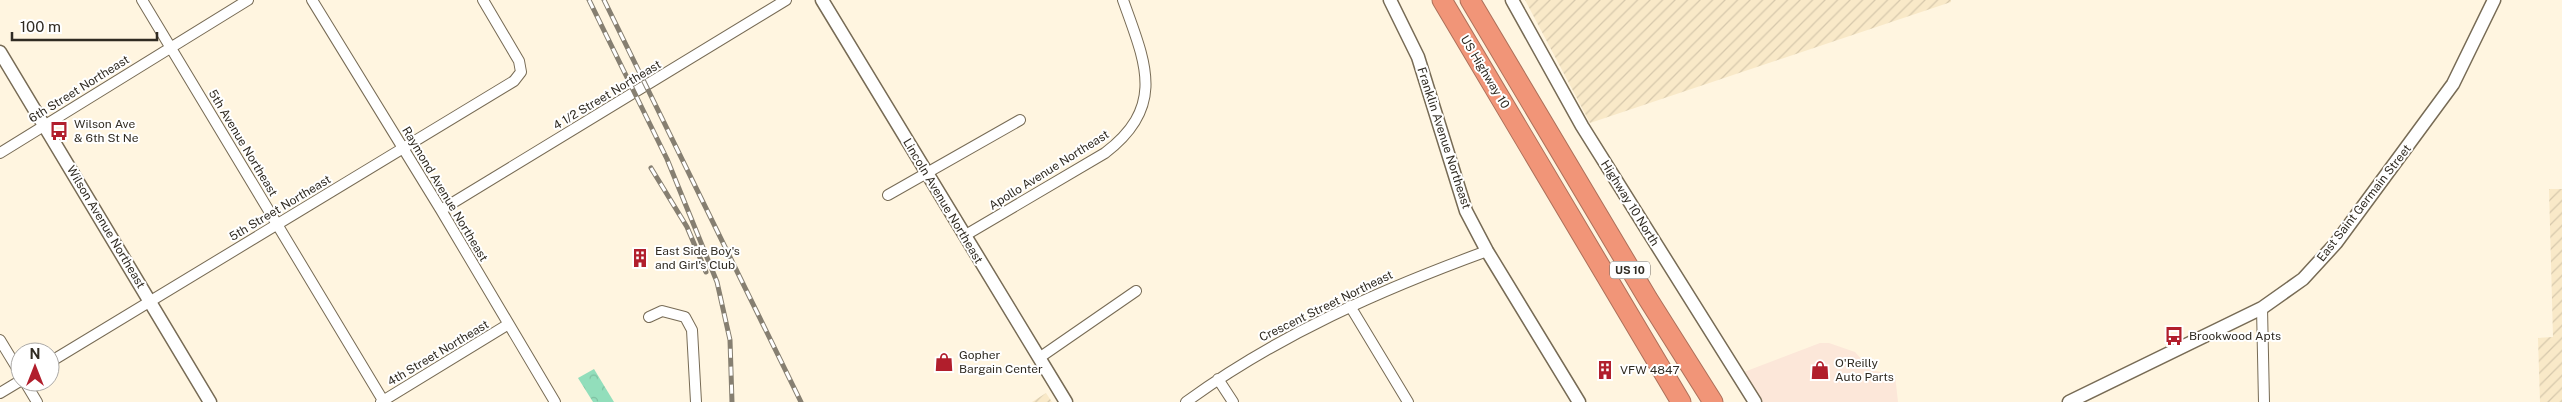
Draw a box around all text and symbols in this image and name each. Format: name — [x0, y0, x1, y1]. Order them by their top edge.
scale bar — [12, 10, 158, 42]
text: 100 m — [20, 18, 61, 35]
street label: US Highway 10 — [1458, 33, 1512, 111]
street label: 6th Street Northeast — [26, 52, 132, 126]
street label: 4 1/2 Street Northeast — [551, 57, 664, 133]
street label: Franklin Avenue Northeast — [1414, 65, 1474, 211]
street label: 5th Avenue Northeast — [206, 87, 281, 199]
place label: Wilson Ave & 6th St Ne — [74, 117, 139, 145]
bus stop icon: Wilson Ave & 6th St Ne — [48, 120, 70, 142]
street label: Raymond Avenue Northeast — [399, 124, 491, 264]
street label: Apollo Avenue Northeast — [986, 127, 1112, 213]
street label: Lincoln Avenue Northeast — [900, 136, 986, 266]
street label: East Saint Germain Street — [2314, 141, 2414, 264]
street label: Highway 10 North — [1598, 158, 1662, 248]
street label: Wilson Avenue Northeast — [64, 163, 148, 291]
street label: 5th Street Northeast — [227, 172, 334, 244]
place label: East Side Boy's and Girl's Club — [655, 244, 740, 272]
building icon: East Side Boy's and Girl's Club — [629, 247, 651, 269]
road number: US 10 — [1610, 262, 1650, 278]
street label: Crescent Street Northeast — [1257, 267, 1395, 344]
street label: 4th Street Northeast — [385, 317, 492, 389]
bus stop icon: Brookwood Apts — [2163, 325, 2185, 347]
place label: Brookwood Apts — [2189, 329, 2281, 343]
north arrow — [10, 342, 60, 392]
text: N — [30, 346, 40, 362]
place label: Gopher Bargain Center — [959, 348, 1043, 376]
shop icon: Gopher Bargain Center — [933, 351, 955, 373]
place label: O'Reilly Auto Parts — [1835, 356, 1894, 384]
building icon: VFW 4847 — [1594, 359, 1616, 381]
shop icon: O'Reilly Auto Parts — [1809, 359, 1831, 381]
place label: VFW 4847 — [1620, 363, 1680, 377]

